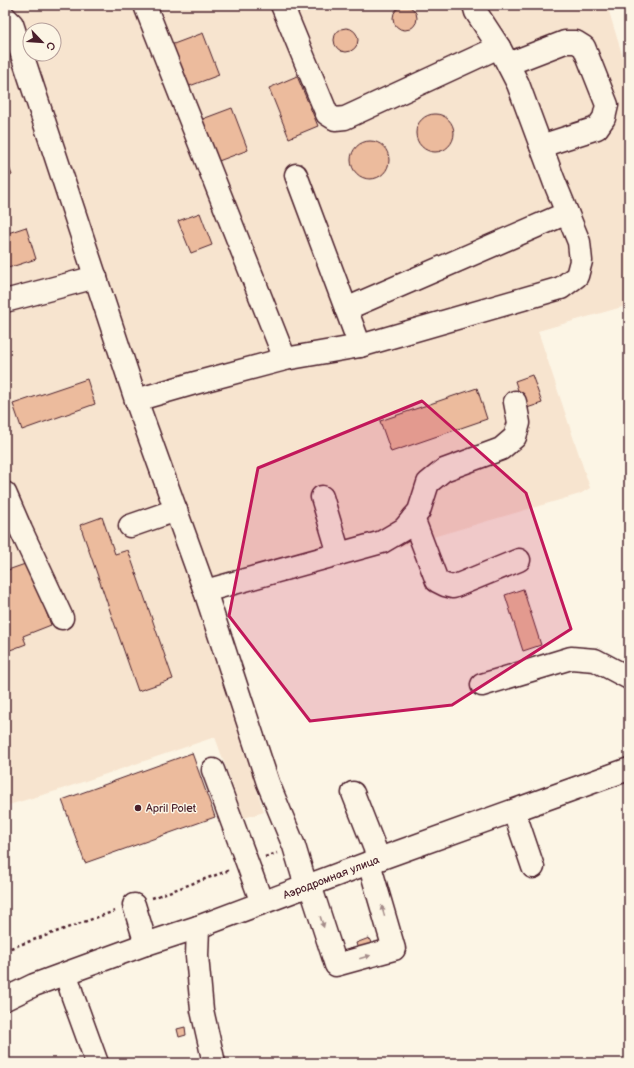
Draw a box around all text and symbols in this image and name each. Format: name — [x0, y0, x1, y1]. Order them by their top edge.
north arrow — [22, 22, 62, 62]
text: С — [43, 40, 58, 53]
place label: April Polet — [146, 802, 197, 815]
marker: April Polet — [133, 803, 143, 813]
street label: Аэродромная улица — [280, 853, 382, 902]
one-way arrow — [380, 905, 386, 917]
one-way arrow — [319, 916, 325, 928]
one-way arrow — [359, 954, 371, 960]

